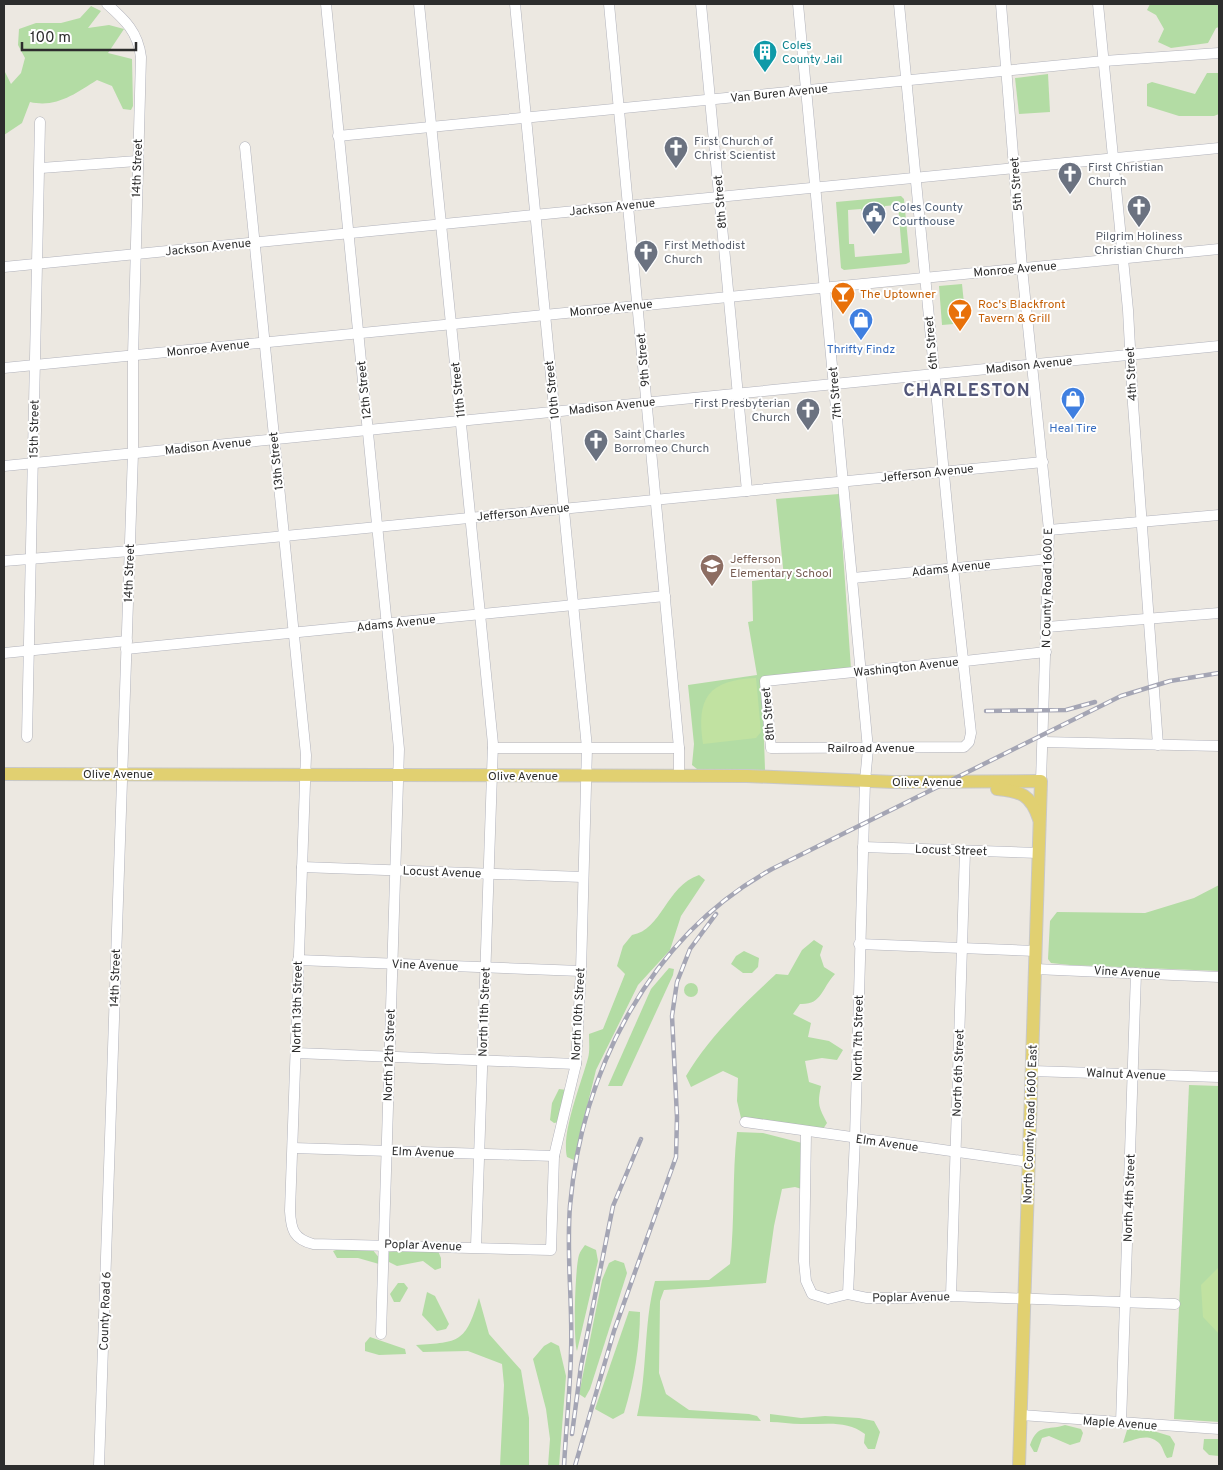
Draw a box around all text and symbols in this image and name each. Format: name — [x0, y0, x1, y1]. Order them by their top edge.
scale bar — [22, 20, 136, 52]
text: 100 m — [30, 29, 71, 48]
place label: Coles County Jail — [782, 38, 842, 68]
building icon: Coles County Jail — [752, 39, 778, 73]
street label: Van Buren Avenue — [730, 81, 829, 107]
place label: First Church of Christ Scientist — [694, 134, 776, 164]
church icon: First Church of Christ Scientist — [663, 135, 689, 169]
street label: 14th Street — [129, 138, 147, 198]
street label: 5th Street — [1007, 156, 1027, 212]
place label: First Christian Church — [1088, 160, 1164, 190]
church icon: First Christian Church — [1057, 161, 1083, 195]
street label: 8th Street — [711, 174, 731, 230]
church icon: Pilgrim Holiness Christian Church — [1126, 194, 1152, 228]
street label: Jackson Avenue — [568, 196, 656, 220]
place label: Coles County Courthouse — [892, 200, 963, 230]
public building icon: Coles County Courthouse — [861, 201, 887, 235]
place label: Pilgrim Holiness Christian Church — [1094, 229, 1184, 259]
street label: Jackson Avenue — [164, 236, 252, 260]
place label: First Methodist Church — [664, 238, 745, 268]
church icon: First Methodist Church — [633, 239, 659, 273]
street label: Monroe Avenue — [973, 258, 1057, 282]
bar icon: The Uptowner — [830, 281, 856, 315]
place label: The Uptowner — [860, 287, 936, 303]
street label: Monroe Avenue — [569, 297, 653, 321]
place label: Roc's Blackfront Tavern & Grill — [978, 297, 1065, 327]
bar icon: Roc's Blackfront Tavern & Grill — [947, 298, 973, 332]
shop icon: Thrifty Findz — [848, 307, 874, 341]
street label: 6th Street — [922, 315, 942, 371]
street label: 9th Street — [634, 332, 654, 388]
street label: Monroe Avenue — [166, 337, 250, 361]
place label: Thrifty Findz — [827, 342, 895, 358]
street label: 4th Street — [1123, 346, 1141, 402]
street label: Madison Avenue — [985, 353, 1073, 378]
street label: 12th Street — [354, 360, 376, 420]
street label: 10th Street — [542, 360, 564, 420]
street label: 11th Street — [448, 361, 470, 419]
street label: 7th Street — [826, 366, 846, 420]
district label: CHARLESTON — [903, 380, 1031, 403]
shop icon: Heal Tire — [1060, 386, 1086, 420]
street label: Madison Avenue — [568, 394, 656, 419]
place label: First Presbyterian Church — [694, 396, 790, 426]
church icon: First Presbyterian Church — [795, 397, 821, 431]
street label: 15th Street — [26, 399, 44, 459]
place label: Heal Tire — [1049, 421, 1097, 437]
place label: Saint Charles Borromeo Church — [614, 427, 709, 457]
church icon: Saint Charles Borromeo Church — [583, 428, 609, 462]
street label: 13th Street — [266, 431, 288, 491]
street label: Madison Avenue — [164, 434, 252, 459]
street label: Jefferson Avenue — [880, 461, 974, 487]
street label: Jefferson Avenue — [476, 500, 570, 526]
street label: N County Road 1600 E — [1039, 528, 1057, 648]
street label: 14th Street — [121, 543, 139, 603]
place label: Jefferson Elementary School — [730, 552, 832, 582]
school or university icon: Jefferson Elementary School — [699, 553, 725, 587]
street label: Adams Avenue — [911, 557, 991, 581]
street label: Adams Avenue — [356, 612, 436, 636]
street label: Washington Avenue — [853, 655, 959, 681]
street label: 8th Street — [759, 686, 779, 742]
street label: Railroad Avenue — [827, 741, 915, 757]
street label: Olive Avenue — [83, 767, 153, 783]
street label: Olive Avenue — [488, 769, 558, 785]
street label: Olive Avenue — [892, 775, 962, 791]
street label: Locust Street — [915, 842, 987, 860]
street label: Locust Avenue — [402, 864, 482, 882]
street label: 14th Street — [107, 948, 125, 1008]
street label: Vine Avenue — [391, 957, 459, 975]
street label: North 13th Street — [289, 961, 307, 1053]
street label: Vine Avenue — [1093, 963, 1161, 983]
street label: North 11th Street — [475, 967, 495, 1057]
street label: North 10th Street — [569, 967, 589, 1061]
street label: North 7th Street — [850, 995, 868, 1081]
street label: North 12th Street — [380, 1008, 400, 1102]
street label: North 6th Street — [949, 1029, 969, 1117]
street label: North County Road 1600 East — [1020, 1044, 1042, 1204]
street label: Walnut Avenue — [1086, 1066, 1166, 1084]
street label: Elm Avenue — [855, 1132, 919, 1156]
street label: Elm Avenue — [391, 1144, 455, 1162]
street label: North 4th Street — [1120, 1154, 1140, 1242]
street label: Poplar Avenue — [384, 1237, 462, 1255]
street label: County Road 6 — [97, 1271, 115, 1351]
street label: Poplar Avenue — [872, 1289, 950, 1307]
street label: Maple Avenue — [1082, 1413, 1158, 1435]

